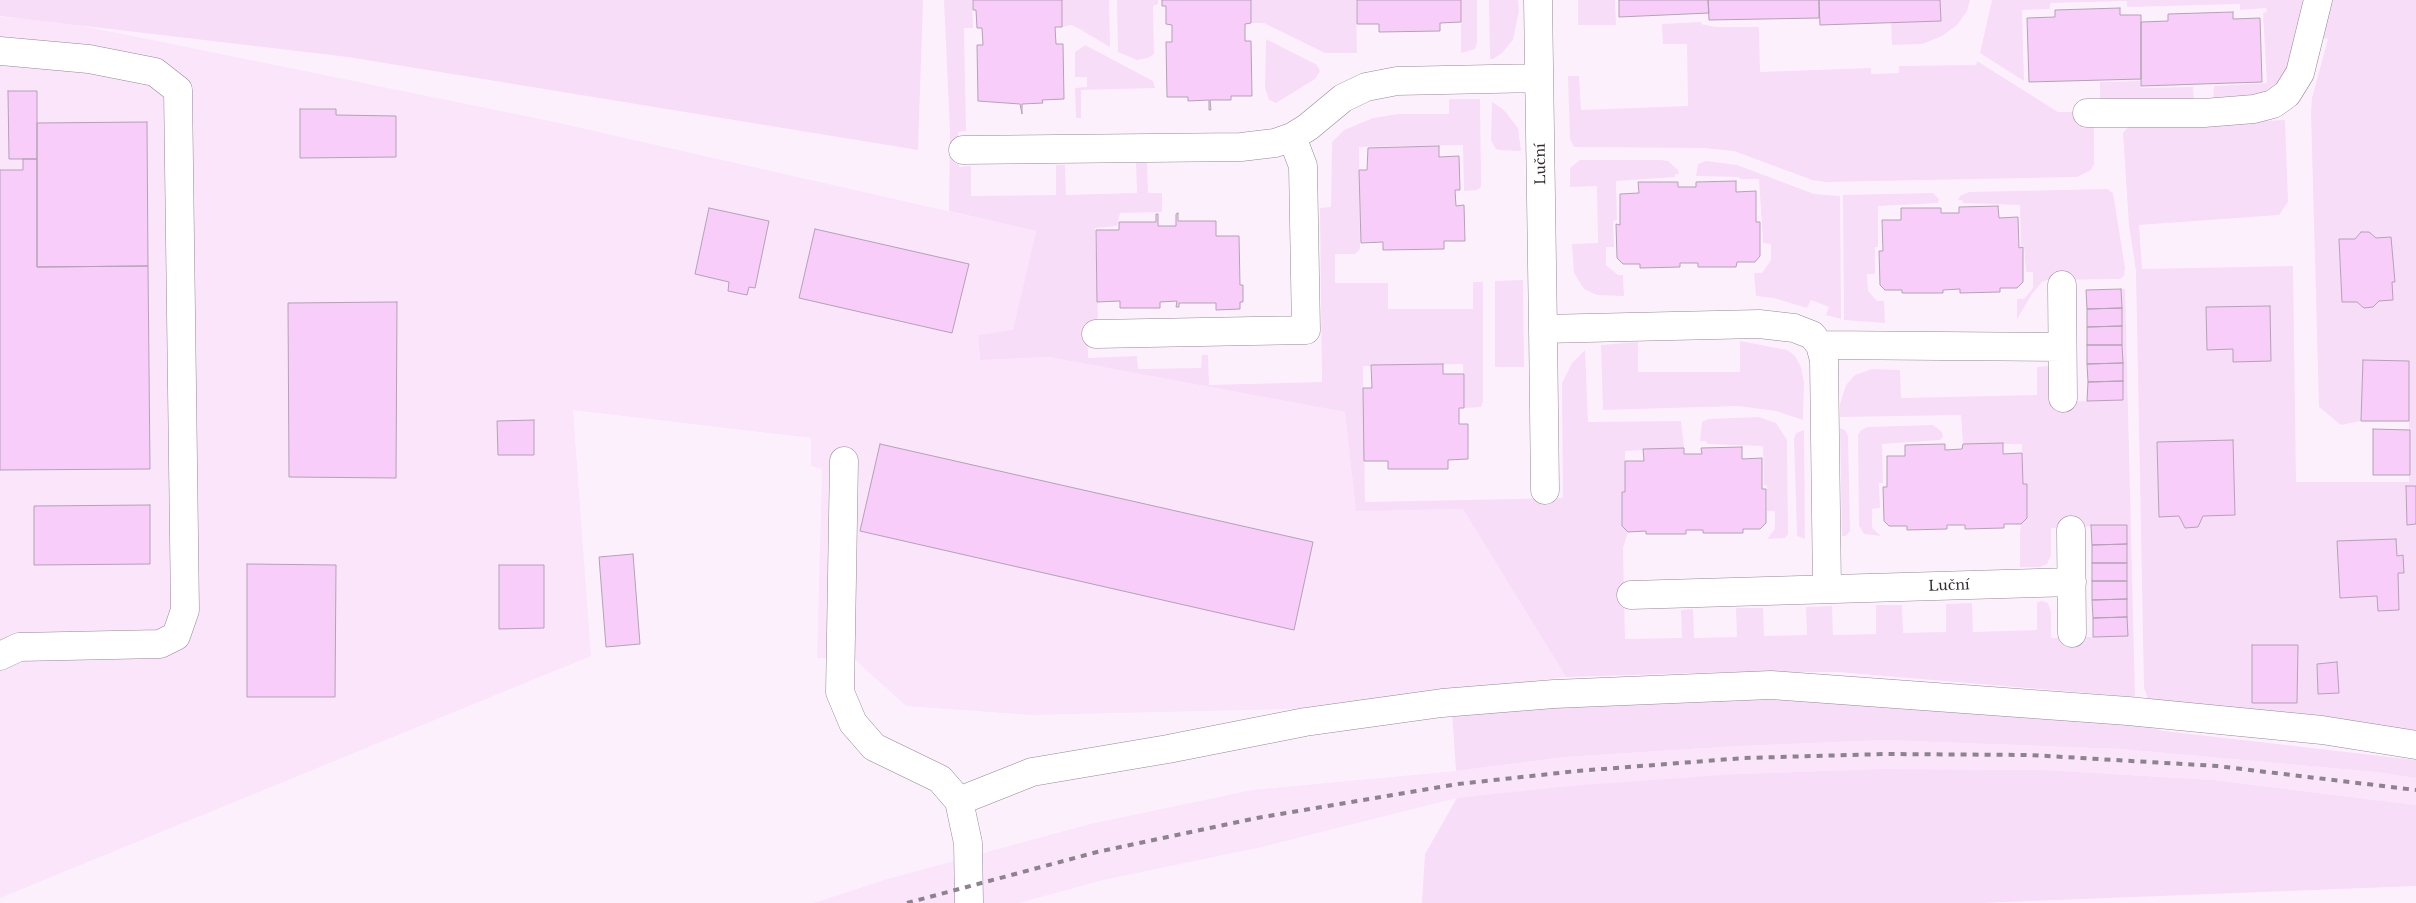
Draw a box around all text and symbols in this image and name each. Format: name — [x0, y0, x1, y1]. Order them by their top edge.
street label: Luční — [1532, 143, 1550, 185]
street label: Luční — [1928, 577, 1970, 595]

